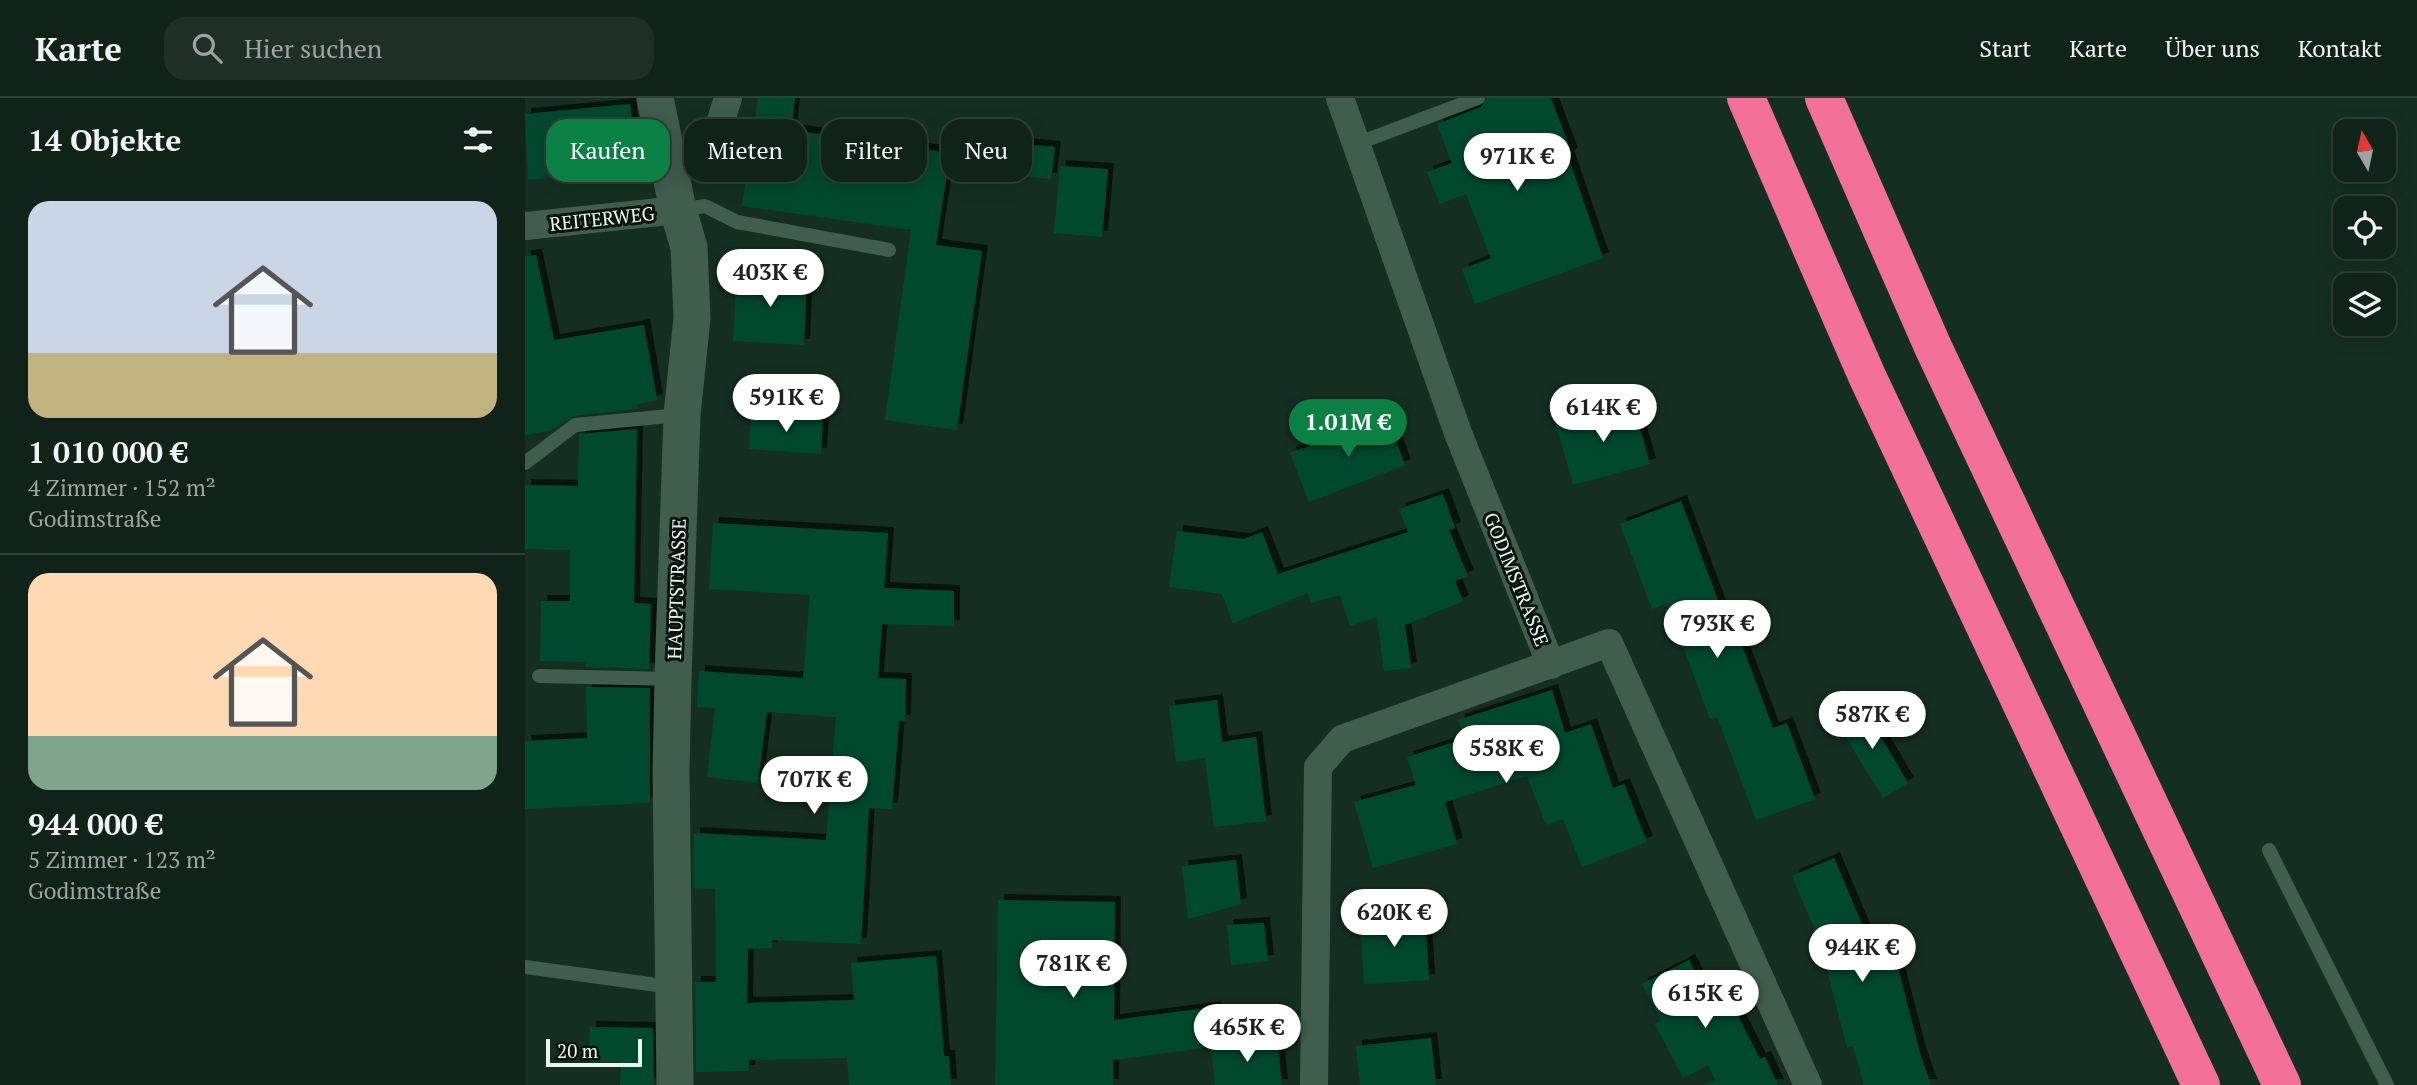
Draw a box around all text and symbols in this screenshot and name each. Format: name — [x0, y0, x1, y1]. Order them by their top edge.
search box — [164, 17, 654, 80]
text: Karte — [35, 27, 122, 70]
icon: search — [188, 29, 226, 67]
text: Hier suchen — [244, 31, 382, 65]
text: Start — [1979, 32, 2031, 64]
text: Karte — [2069, 32, 2127, 64]
text: Über uns — [2165, 32, 2260, 64]
text: Kontakt — [2298, 32, 2382, 64]
chip: Kaufen — [546, 119, 670, 182]
chip: Mieten — [684, 119, 807, 182]
chip: Filter — [821, 119, 927, 182]
chip: Neu — [941, 119, 1032, 182]
north arrow — [2333, 119, 2396, 182]
map controls — [2333, 119, 2396, 336]
text: 14 Objekte — [28, 120, 181, 160]
icon: filters — [459, 121, 497, 159]
pin: 971K € — [1460, 134, 1574, 193]
text: 971K € — [1480, 140, 1554, 171]
button: locate — [2333, 196, 2396, 259]
street label: REITERWEG — [548, 200, 656, 236]
icon: home — [200, 247, 326, 373]
pin: 403K € — [713, 250, 827, 309]
text: 403K € — [733, 256, 807, 287]
button: layers — [2333, 273, 2396, 336]
pin: 591K € — [729, 374, 843, 434]
text: 591K € — [749, 381, 823, 412]
pin: 614K € — [1546, 384, 1660, 444]
text: 614K € — [1566, 391, 1640, 422]
pin: 1.01M € — [1283, 400, 1413, 459]
text: 1.01M € — [1305, 406, 1391, 437]
text: 1 010 000 € — [28, 432, 188, 472]
text: 4 Zimmer · 152 m² — [28, 472, 216, 503]
text: Godimstraße — [28, 503, 161, 534]
street label: GODIMSTRASSE — [1479, 508, 1555, 650]
street label: HAUPTSTRASSE — [661, 518, 691, 660]
pin: 793K € — [1660, 601, 1774, 660]
text: 793K € — [1680, 607, 1754, 638]
icon: home — [200, 619, 326, 745]
pin: 587K € — [1815, 692, 1929, 751]
text: 587K € — [1835, 698, 1909, 729]
pin: 558K € — [1449, 726, 1563, 785]
text: 558K € — [1469, 732, 1543, 763]
pin: 707K € — [757, 756, 871, 816]
text: 707K € — [777, 763, 851, 794]
text: 944 000 € — [28, 804, 163, 844]
text: 5 Zimmer · 123 m² — [28, 844, 216, 875]
text: Godimstraße — [28, 875, 161, 906]
pin: 620K € — [1337, 890, 1451, 949]
text: 620K € — [1357, 896, 1431, 927]
pin: 944K € — [1805, 924, 1919, 984]
text: 944K € — [1825, 931, 1899, 962]
pin: 781K € — [1016, 940, 1130, 1000]
text: 781K € — [1036, 947, 1110, 978]
pin: 615K € — [1648, 970, 1762, 1030]
text: 615K € — [1668, 977, 1742, 1008]
pin: 465K € — [1190, 1004, 1304, 1064]
text: 465K € — [1210, 1011, 1284, 1042]
scale bar — [546, 1036, 642, 1068]
text: 20 m — [557, 1038, 598, 1063]

